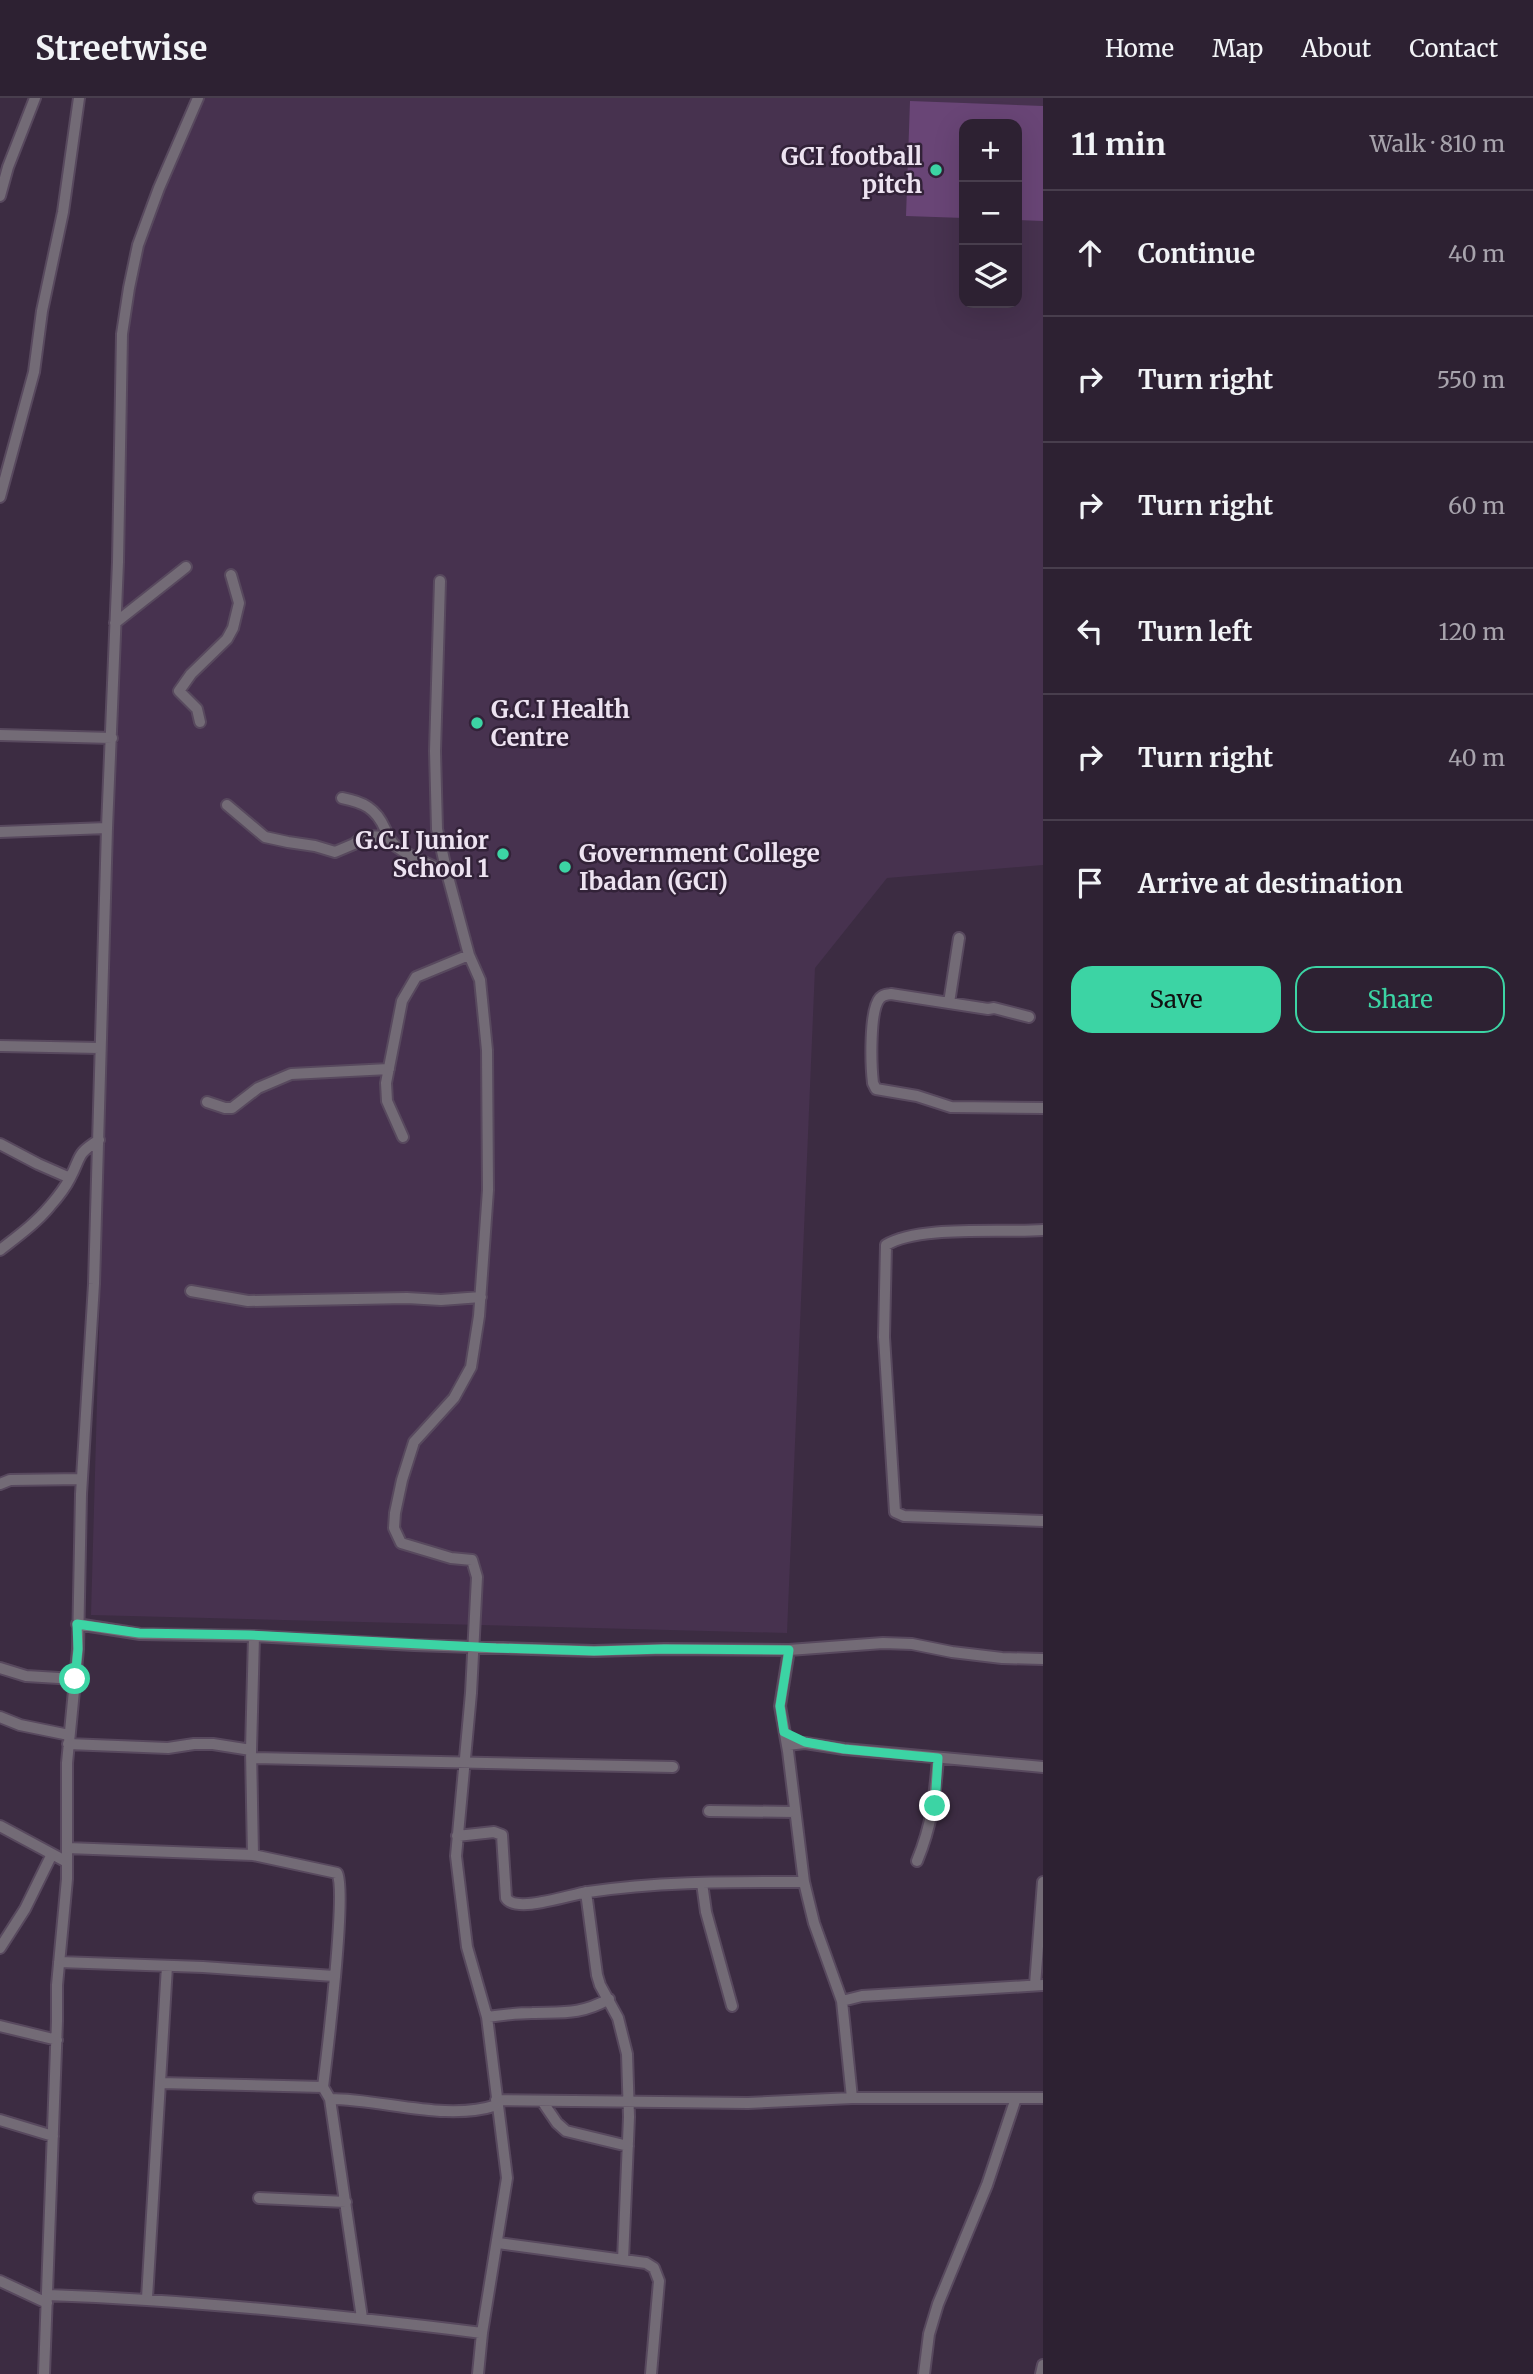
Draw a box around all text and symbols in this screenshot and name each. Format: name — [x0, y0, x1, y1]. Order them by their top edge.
text: Streetwise — [35, 28, 207, 69]
text: Home — [1105, 33, 1174, 64]
text: Map — [1212, 33, 1263, 64]
text: About — [1301, 33, 1371, 64]
text: Contact — [1409, 33, 1498, 64]
map controls — [959, 119, 1022, 308]
button: + — [959, 119, 1022, 182]
text: 11 min — [1071, 125, 1166, 163]
text: Walk · 810 m — [1370, 129, 1505, 158]
place label: GCI football pitch — [781, 141, 922, 200]
marker: GCI football pitch — [928, 162, 944, 178]
button: − — [959, 182, 1022, 245]
icon: ahead — [1071, 234, 1109, 272]
text: Continue — [1138, 237, 1255, 270]
text: 40 m — [1448, 239, 1505, 268]
button: layers — [959, 245, 1022, 308]
icon: right — [1071, 360, 1109, 398]
text: Turn right — [1138, 363, 1273, 396]
text: 550 m — [1437, 365, 1505, 394]
icon: right — [1071, 486, 1109, 524]
text: Turn right — [1138, 489, 1273, 522]
text: 60 m — [1448, 491, 1505, 520]
icon: left — [1071, 612, 1109, 650]
text: Turn left — [1138, 615, 1252, 648]
text: 120 m — [1439, 617, 1505, 646]
place label: G.C.I Health Centre — [491, 694, 630, 753]
marker: G.C.I Health Centre — [469, 715, 485, 731]
icon: right — [1071, 738, 1109, 776]
text: Turn right — [1138, 741, 1273, 774]
text: 40 m — [1448, 743, 1505, 772]
place label: G.C.I Junior School 1 — [355, 825, 489, 884]
place label: Government College Ibadan (GCI) — [579, 838, 820, 897]
marker: G.C.I Junior School 1 — [495, 846, 511, 862]
marker: Government College Ibadan (GCI) — [557, 859, 573, 875]
icon: arrive — [1071, 864, 1109, 902]
text: Arrive at destination — [1138, 867, 1403, 900]
button: Save — [1071, 966, 1281, 1033]
button: Share — [1295, 966, 1505, 1033]
route start — [59, 1663, 90, 1694]
route end — [919, 1790, 950, 1821]

